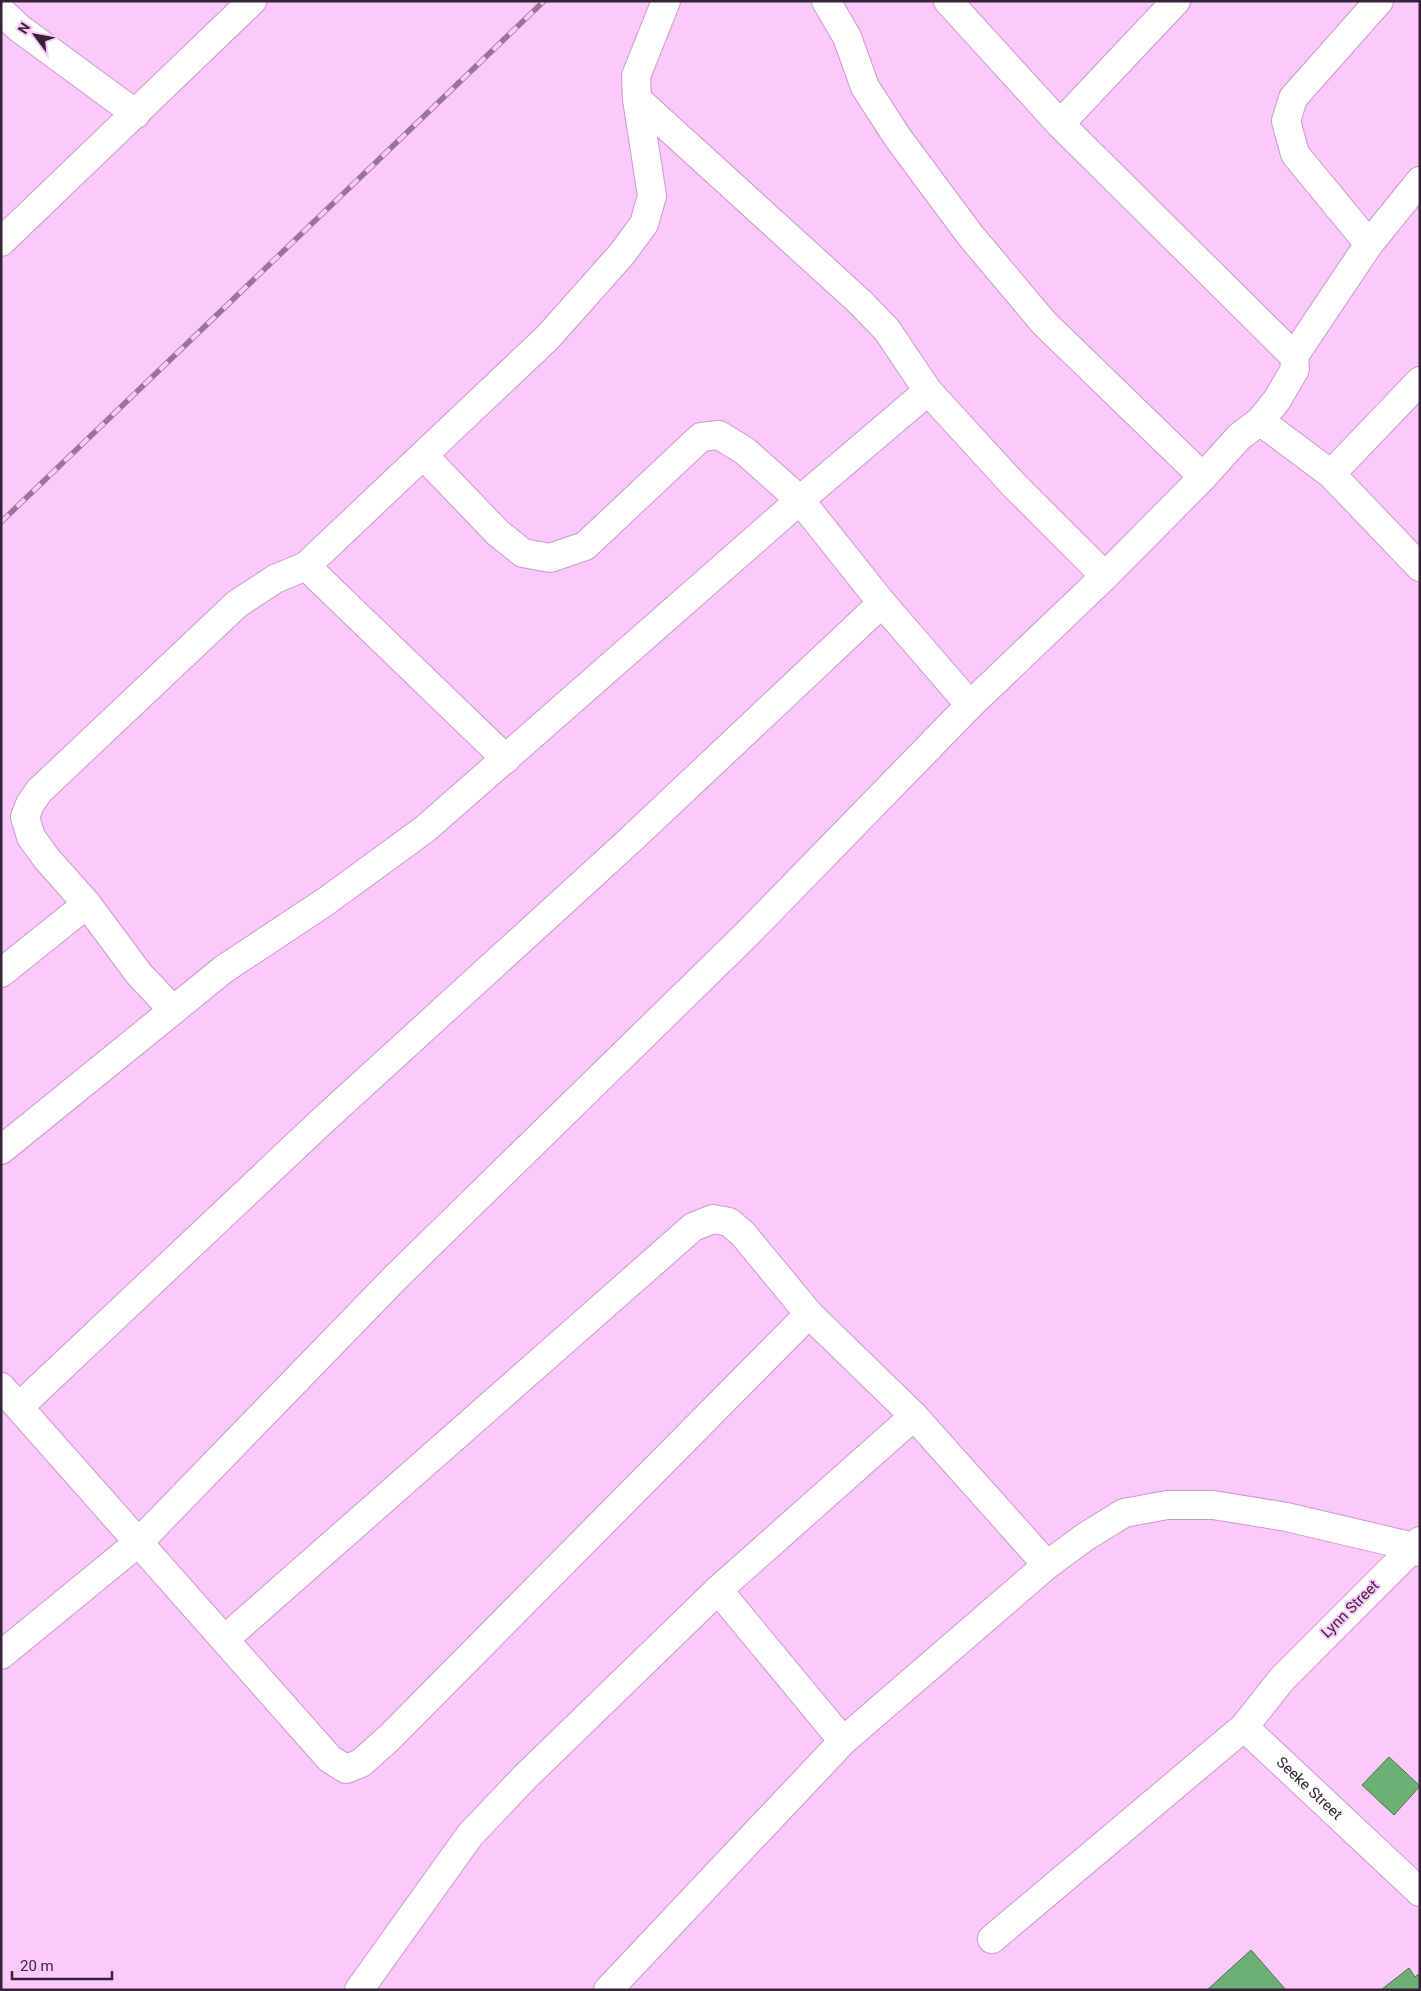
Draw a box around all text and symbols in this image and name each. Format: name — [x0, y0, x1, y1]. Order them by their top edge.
north arrow — [10, 10, 60, 60]
text: N — [15, 20, 33, 37]
street label: Lynn Street — [1317, 1576, 1383, 1642]
street label: Seeke Street — [1273, 1753, 1346, 1824]
scale bar — [12, 1948, 112, 1980]
text: 20 m — [20, 1957, 54, 1975]

